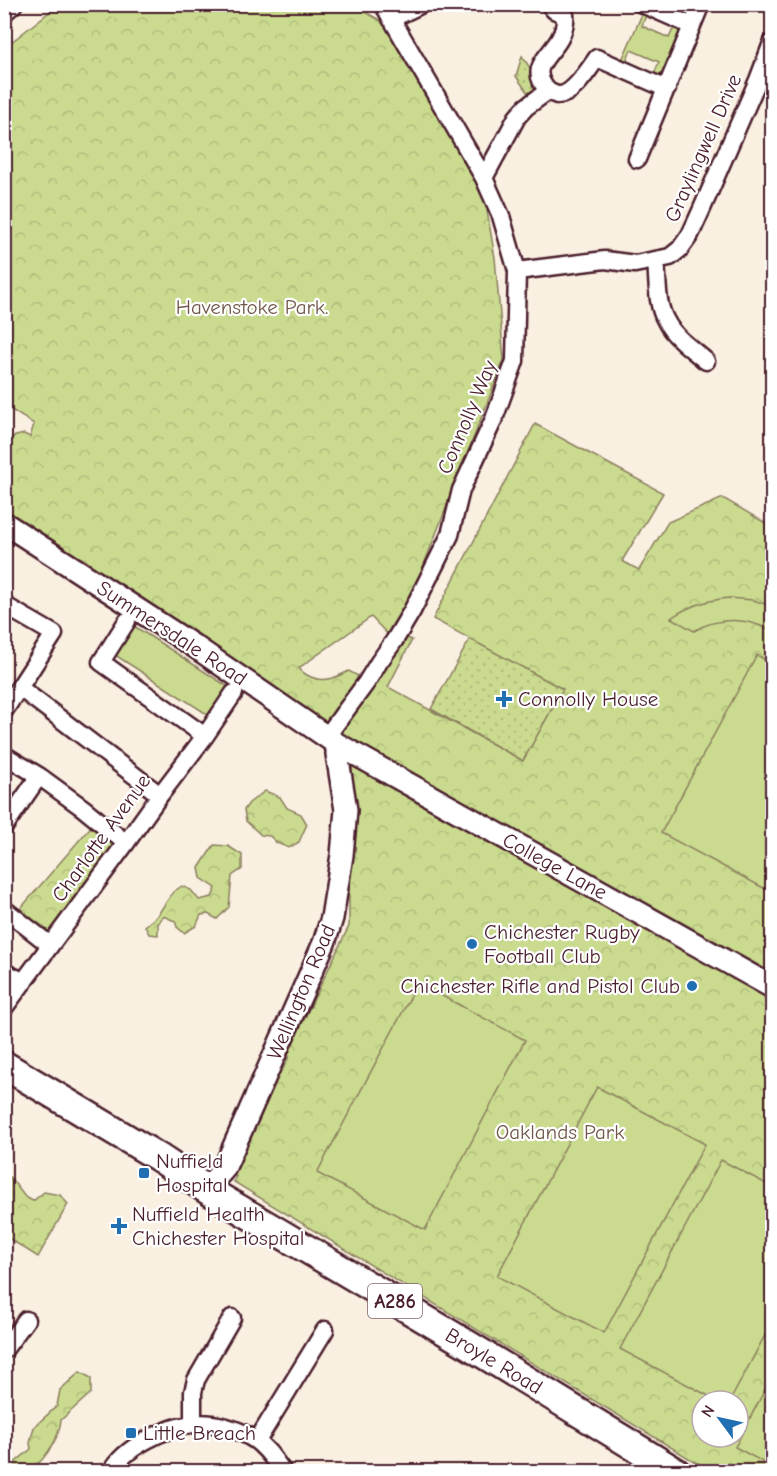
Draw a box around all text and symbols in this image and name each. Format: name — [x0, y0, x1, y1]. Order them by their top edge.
street label: Graylingwell Drive — [660, 70, 746, 226]
park label: Havenstoke Park. — [176, 295, 328, 319]
street label: Connolly Way — [432, 356, 502, 477]
street label: Summersdale Road — [92, 576, 252, 690]
place label: Connolly House — [518, 687, 658, 711]
marker: Connolly House — [495, 690, 513, 708]
street label: Charlotte Avenue — [47, 770, 155, 906]
street label: College Lane — [499, 828, 611, 904]
place label: Chichester Rugby Football Club — [484, 920, 640, 968]
street label: Wellington Road — [262, 921, 340, 1063]
marker: Chichester Rugby Football Club — [465, 937, 479, 951]
place label: Chichester Rifle and Pistol Club — [400, 974, 680, 998]
marker: Chichester Rifle and Pistol Club — [685, 979, 699, 993]
park label: Oaklands Park — [496, 1120, 624, 1144]
place label: Nuffield Hospital — [156, 1149, 228, 1197]
marker: Nuffield Hospital — [137, 1166, 151, 1180]
place label: Nuffield Health Chichester Hospital — [132, 1202, 304, 1250]
marker: Nuffield Health Chichester Hospital — [110, 1217, 128, 1235]
road number: A286 — [368, 1284, 422, 1318]
street label: Broyle Road — [441, 1323, 547, 1399]
north arrow — [690, 1389, 750, 1449]
text: N — [698, 1402, 719, 1421]
place label: Little Breach — [143, 1421, 256, 1445]
marker: Little Breach — [124, 1426, 138, 1440]

